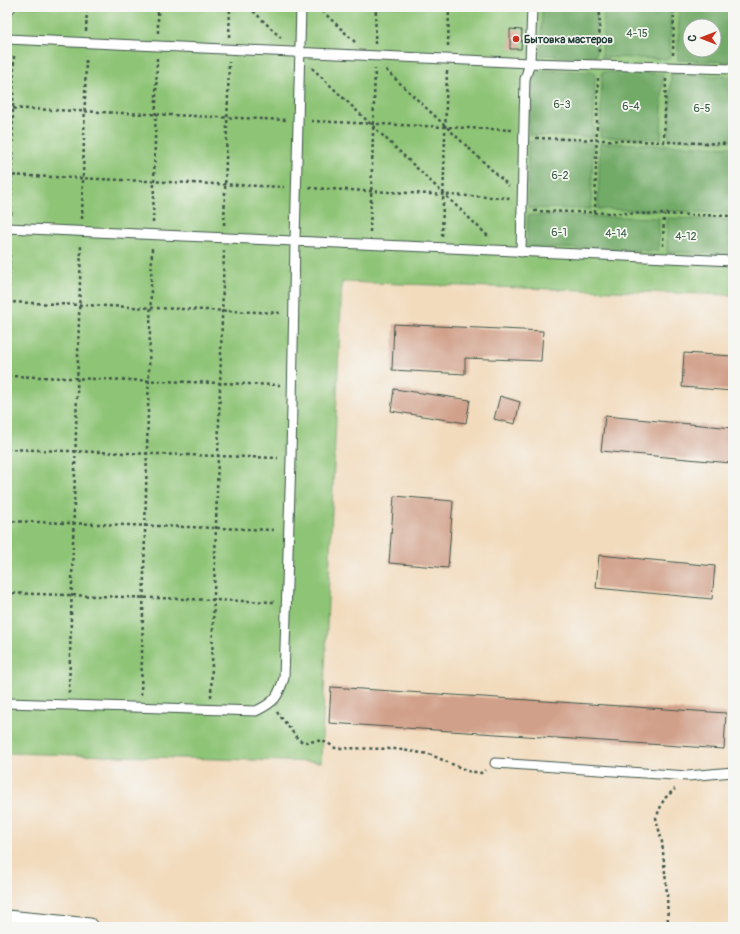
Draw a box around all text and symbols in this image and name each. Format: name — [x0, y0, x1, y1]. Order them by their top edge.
north arrow — [682, 18, 722, 58]
park label: 4-15 — [626, 27, 648, 40]
place label: Бытовка мастеров — [524, 33, 613, 46]
marker: Бытовка мастеров — [511, 34, 521, 44]
text: С — [686, 34, 699, 41]
park label: 6-3 — [553, 98, 571, 111]
park label: 6-4 — [622, 100, 640, 113]
park label: 6-5 — [693, 102, 711, 115]
park label: 6-2 — [551, 169, 569, 182]
park label: 6-1 — [551, 226, 567, 239]
park label: 4-14 — [605, 227, 627, 240]
park label: 4-12 — [675, 230, 697, 243]

